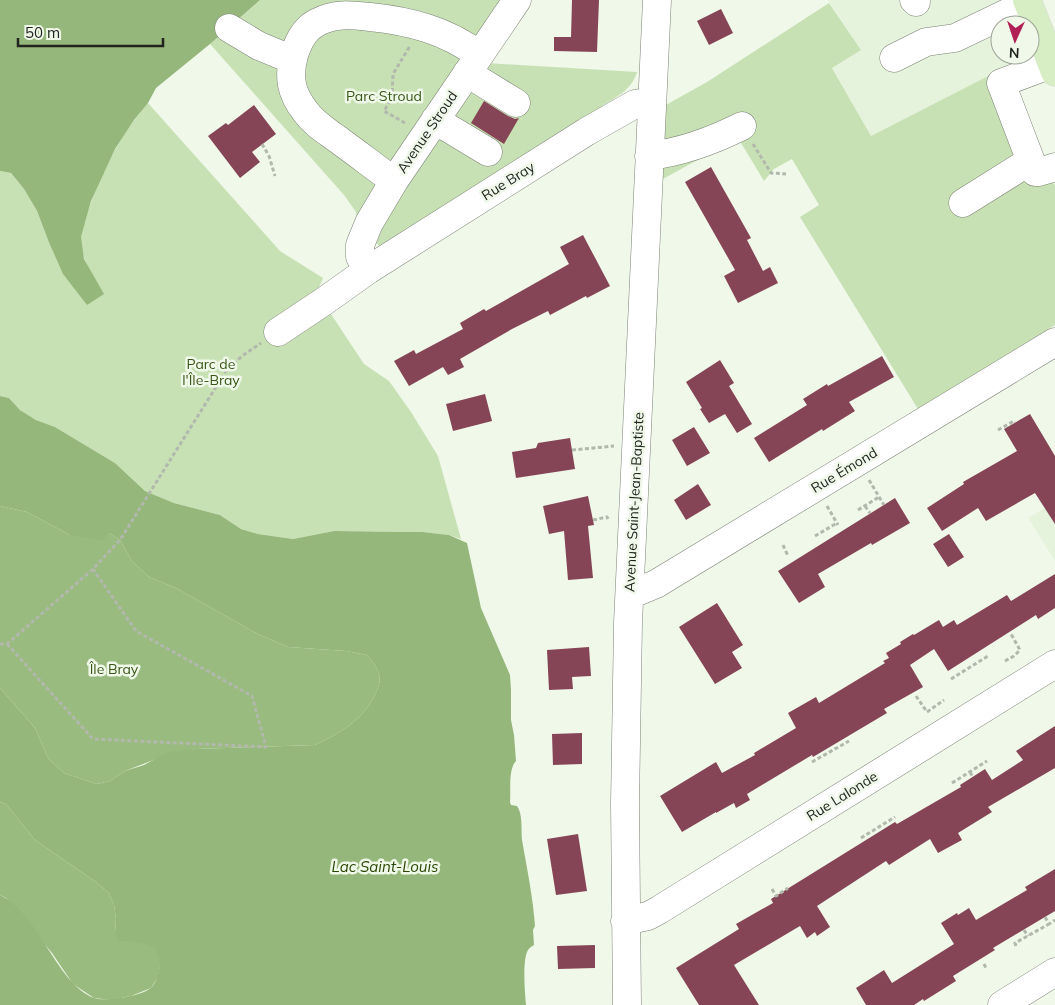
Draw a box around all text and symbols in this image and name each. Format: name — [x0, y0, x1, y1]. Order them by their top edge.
scale bar — [18, 15, 162, 47]
north arrow — [990, 15, 1040, 65]
text: 50 m — [25, 23, 60, 42]
text: N — [1009, 44, 1020, 62]
park label: Parc Stroud — [346, 87, 422, 105]
street label: Avenue Stroud — [393, 87, 461, 177]
street label: Rue Bray — [478, 157, 538, 204]
park label: Parc de l'Île-Bray — [182, 355, 240, 389]
street label: Avenue Saint-Jean-Baptiste — [620, 412, 648, 592]
street label: Rue Émond — [808, 443, 880, 497]
park label: Île Bray — [89, 660, 139, 678]
street label: Rue Lalonde — [803, 767, 881, 825]
water label: Lac Saint-Louis — [331, 857, 439, 876]

